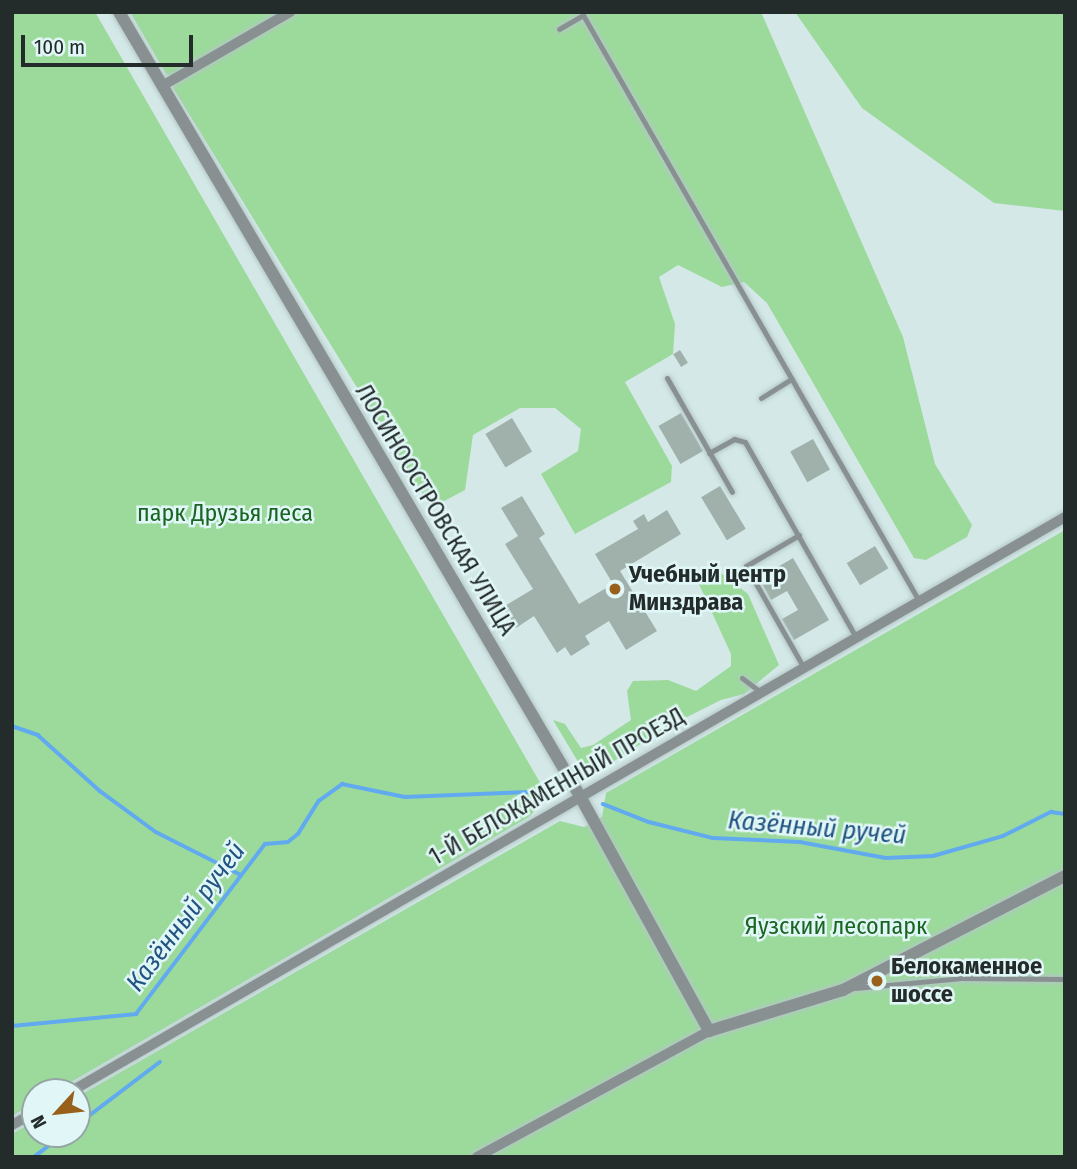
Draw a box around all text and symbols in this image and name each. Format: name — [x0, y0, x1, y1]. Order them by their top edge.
scale bar — [24, 21, 196, 65]
text: 100 m — [34, 34, 85, 60]
street label: ЛОСИНООСТРОВСКАЯ УЛИЦА — [349, 379, 521, 641]
park label: парк Друзья леса — [137, 500, 313, 528]
place label: Учебный центр Минздрава — [629, 561, 786, 617]
marker: Учебный центр Минздрава — [607, 581, 623, 597]
street label: 1-Й БЕЛОКАМЕННЫЙ ПРОЕЗД — [424, 702, 690, 872]
water label: Казённый ручей — [727, 805, 907, 851]
water label: Казённый ручей — [120, 836, 252, 998]
park label: Яузский лесопарк — [745, 913, 927, 941]
place label: Белокаменное шоссе — [891, 953, 1042, 1009]
marker: Белокаменное шоссе — [869, 973, 885, 989]
north arrow — [21, 1078, 91, 1148]
text: N — [26, 1112, 51, 1132]

